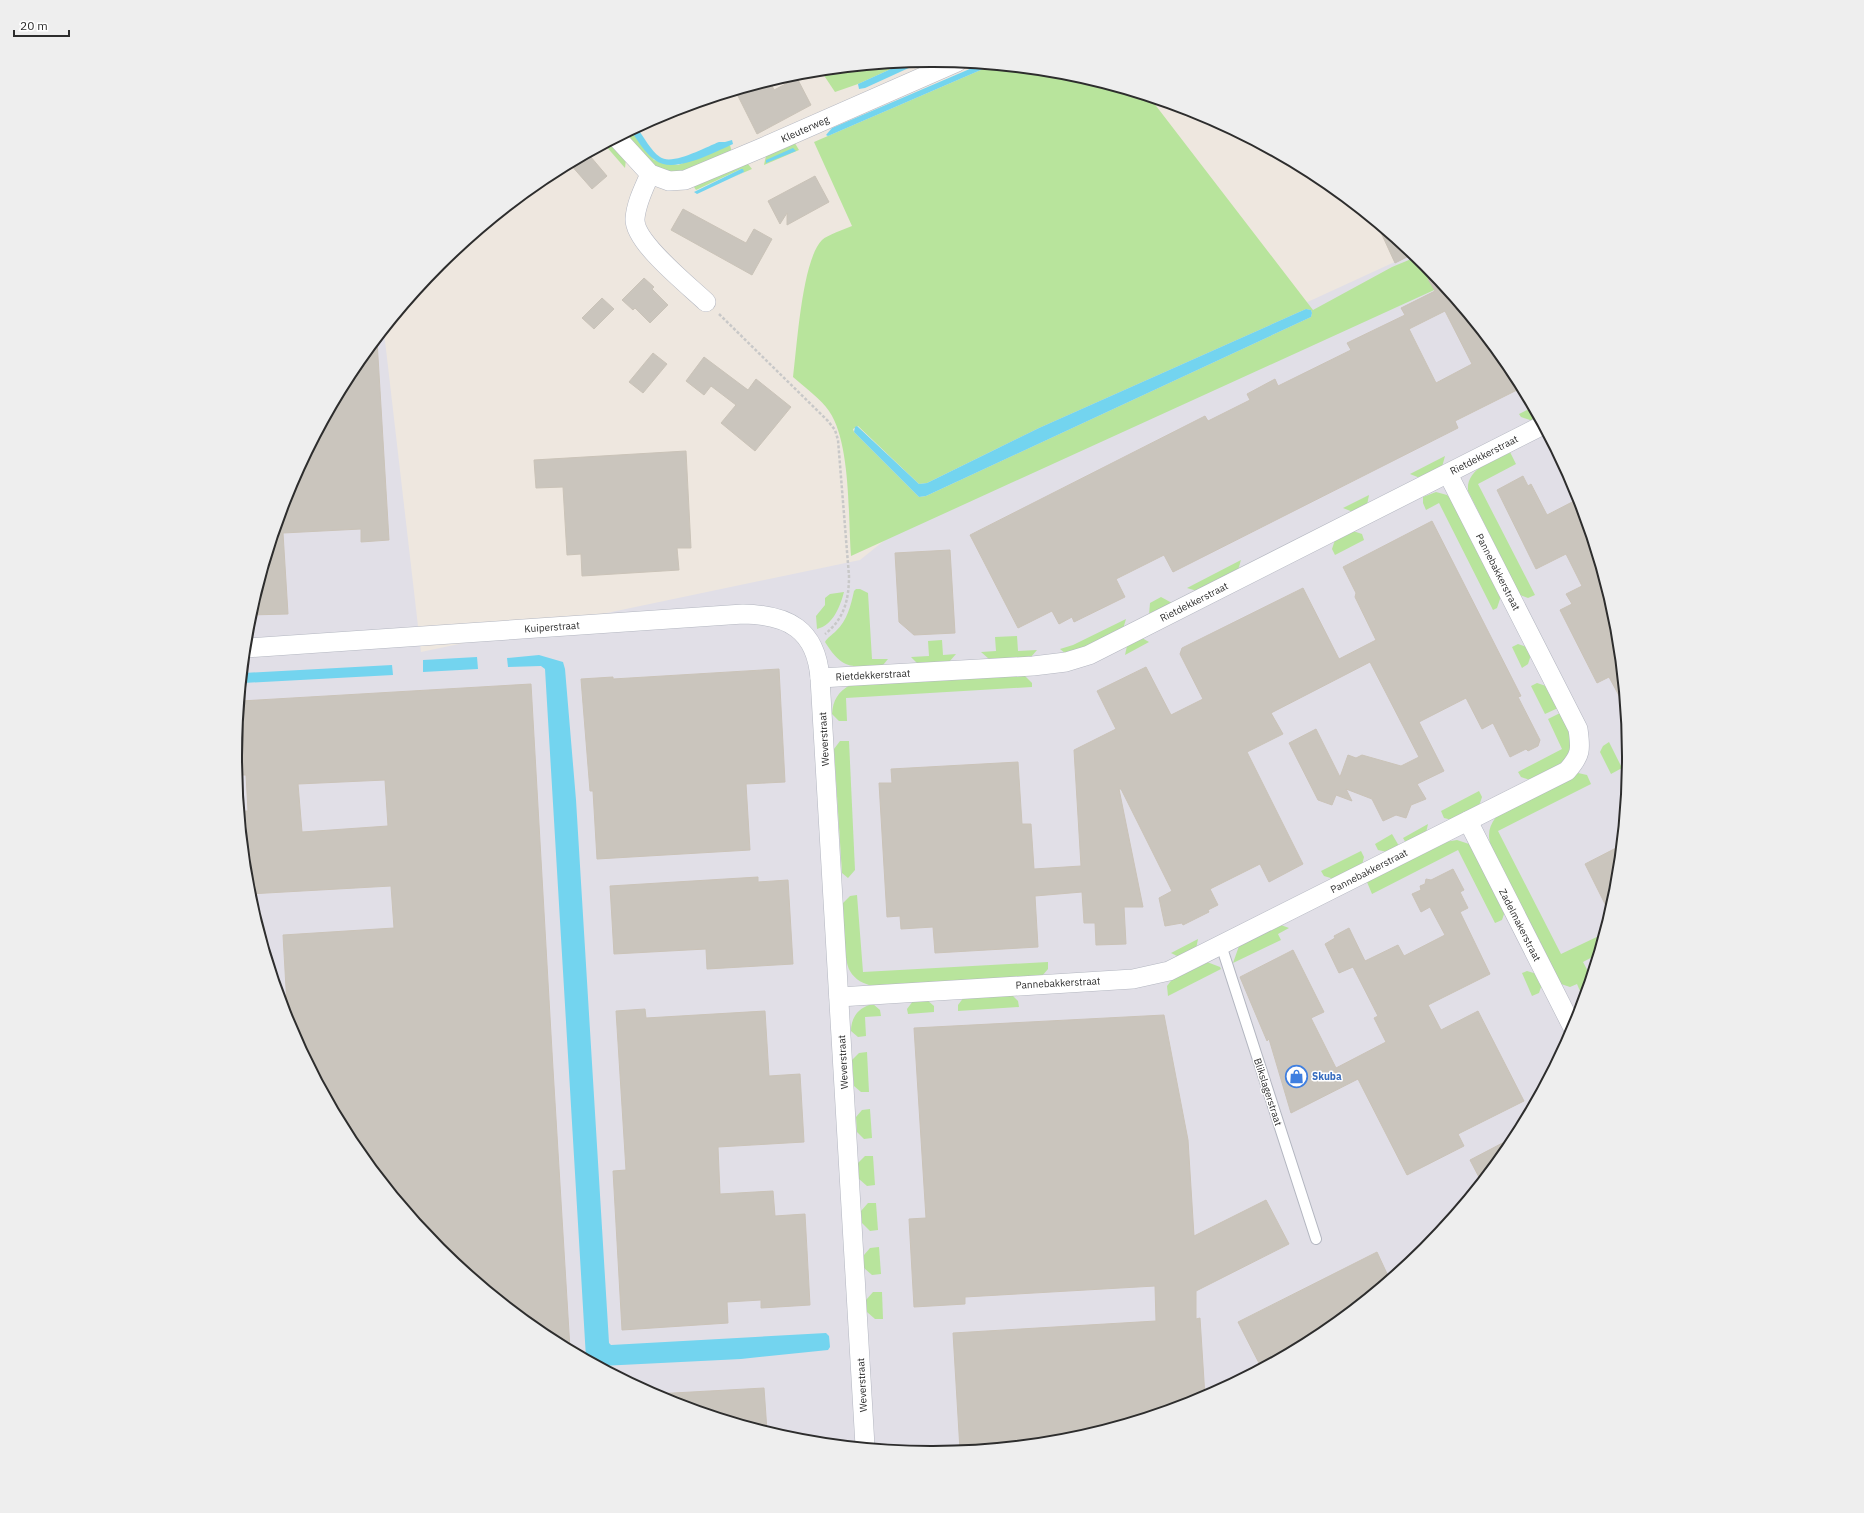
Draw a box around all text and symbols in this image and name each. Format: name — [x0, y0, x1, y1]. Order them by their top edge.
scale bar — [14, 12, 69, 38]
text: 20 m — [20, 18, 48, 33]
street label: Kleuterweg — [779, 112, 832, 145]
street label: Rietdekkerstraat — [1448, 432, 1521, 478]
street label: Pannebakkerstraat — [1473, 531, 1523, 613]
street label: Rietdekkerstraat — [1158, 579, 1231, 625]
street label: Kuiperstraat — [524, 619, 581, 635]
street label: Rietdekkerstraat — [835, 667, 911, 683]
street label: Weverstraat — [816, 711, 832, 766]
street label: Pannebakkerstraat — [1328, 846, 1410, 896]
street label: Zadelmakerstraat — [1496, 887, 1544, 964]
street label: Pannebakkerstraat — [1015, 974, 1101, 992]
street label: Weverstraat — [835, 1034, 851, 1089]
street label: Blikslagerstraat — [1251, 1057, 1285, 1128]
shop icon: Skuba — [1283, 1063, 1309, 1089]
place label: Skuba — [1312, 1070, 1342, 1083]
street label: Weverstraat — [854, 1357, 870, 1412]

